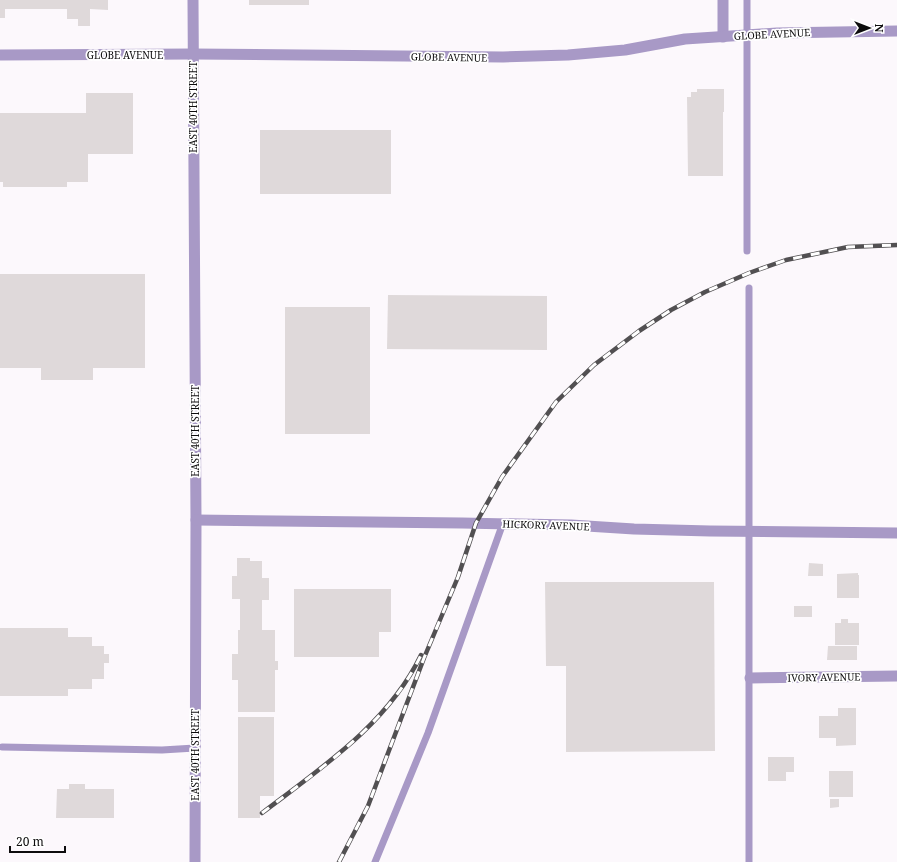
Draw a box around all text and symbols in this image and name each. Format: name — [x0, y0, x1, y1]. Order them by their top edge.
north arrow — [849, 8, 889, 48]
text: N — [872, 24, 887, 33]
street label: GLOBE AVENUE — [733, 25, 811, 43]
street label: GLOBE AVENUE — [87, 48, 163, 62]
street label: GLOBE AVENUE — [411, 49, 487, 65]
street label: EAST 40TH STREET — [186, 61, 200, 153]
street label: EAST 40TH STREET — [188, 385, 202, 477]
street label: HICKORY AVENUE — [502, 516, 590, 534]
street label: IVORY AVENUE — [787, 669, 861, 685]
street label: EAST 40TH STREET — [188, 709, 202, 801]
scale bar — [10, 828, 65, 854]
text: 20 m — [16, 833, 44, 850]

